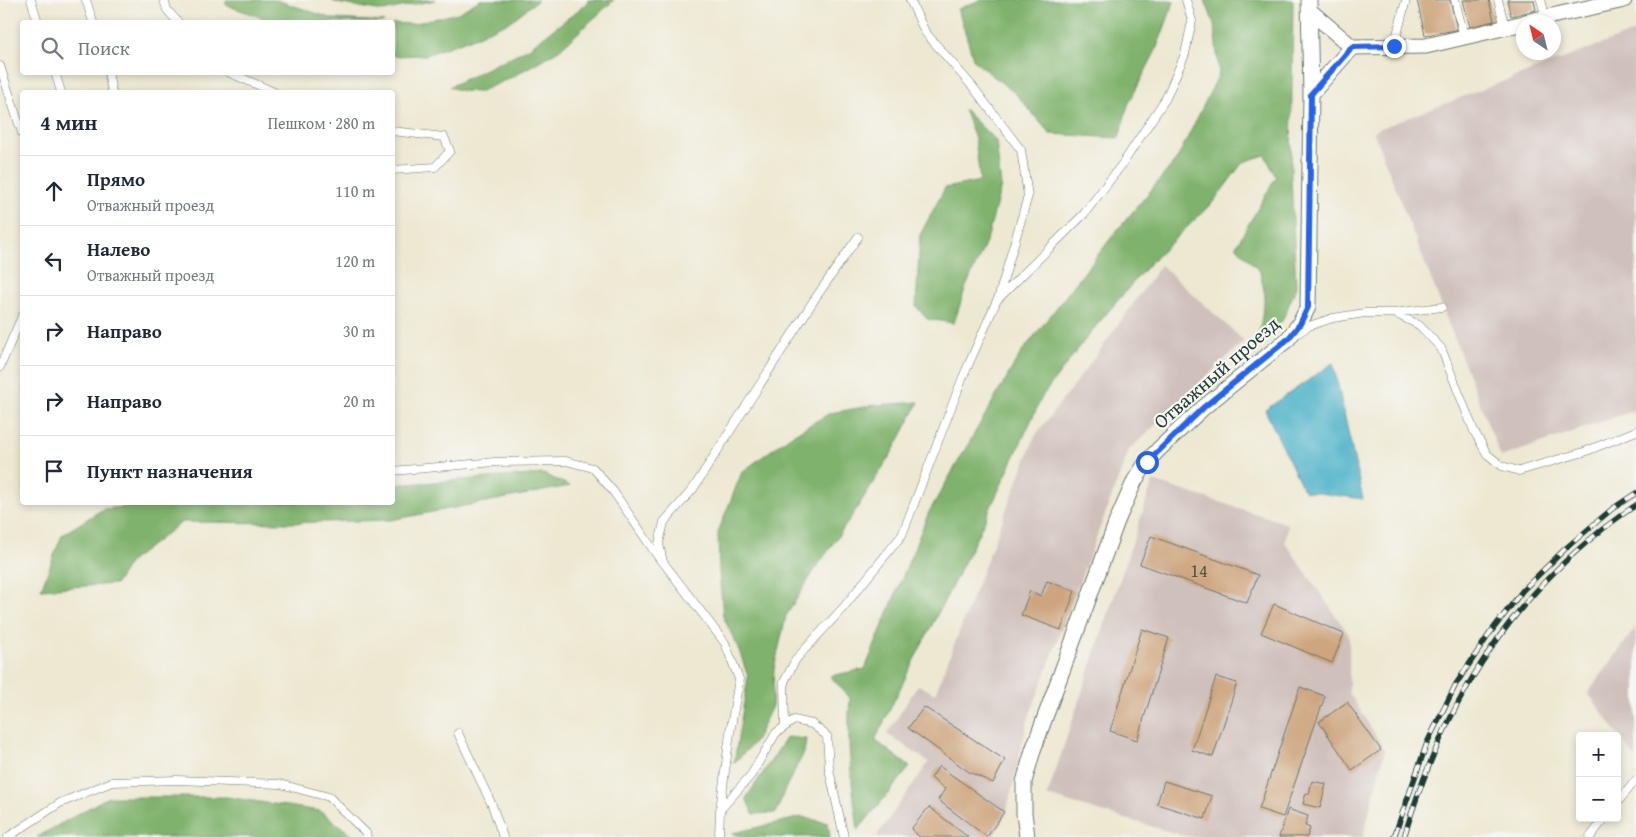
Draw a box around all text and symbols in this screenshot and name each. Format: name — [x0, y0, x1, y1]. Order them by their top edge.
north arrow — [1516, 15, 1561, 60]
search box — [20, 20, 395, 75]
icon: search — [38, 34, 66, 62]
text: Поиск — [78, 34, 130, 62]
route end — [1383, 35, 1406, 58]
text: 4 мин — [40, 107, 97, 138]
text: Пешком · 280 m — [268, 111, 375, 135]
text: Прямо — [87, 165, 145, 193]
icon: ahead — [40, 177, 68, 205]
text: 110 m — [335, 179, 375, 203]
text: Отважный проезд — [87, 193, 214, 217]
text: Налево — [87, 235, 150, 263]
icon: left — [40, 247, 68, 275]
text: 120 m — [335, 249, 375, 273]
text: Отважный проезд — [87, 263, 214, 287]
street label: Отважный проезд — [1147, 309, 1286, 435]
icon: right — [40, 317, 68, 345]
text: Направо — [87, 317, 162, 345]
text: 30 m — [343, 319, 375, 343]
icon: right — [40, 387, 68, 415]
text: Направо — [87, 387, 162, 415]
text: 20 m — [343, 389, 375, 413]
route start — [1136, 451, 1159, 474]
icon: arrive — [40, 457, 68, 485]
text: Пункт назначения — [87, 457, 253, 485]
house number: 14 — [1190, 557, 1208, 584]
map controls — [1576, 732, 1621, 822]
button: + — [1576, 732, 1621, 777]
button: − — [1576, 777, 1621, 822]

